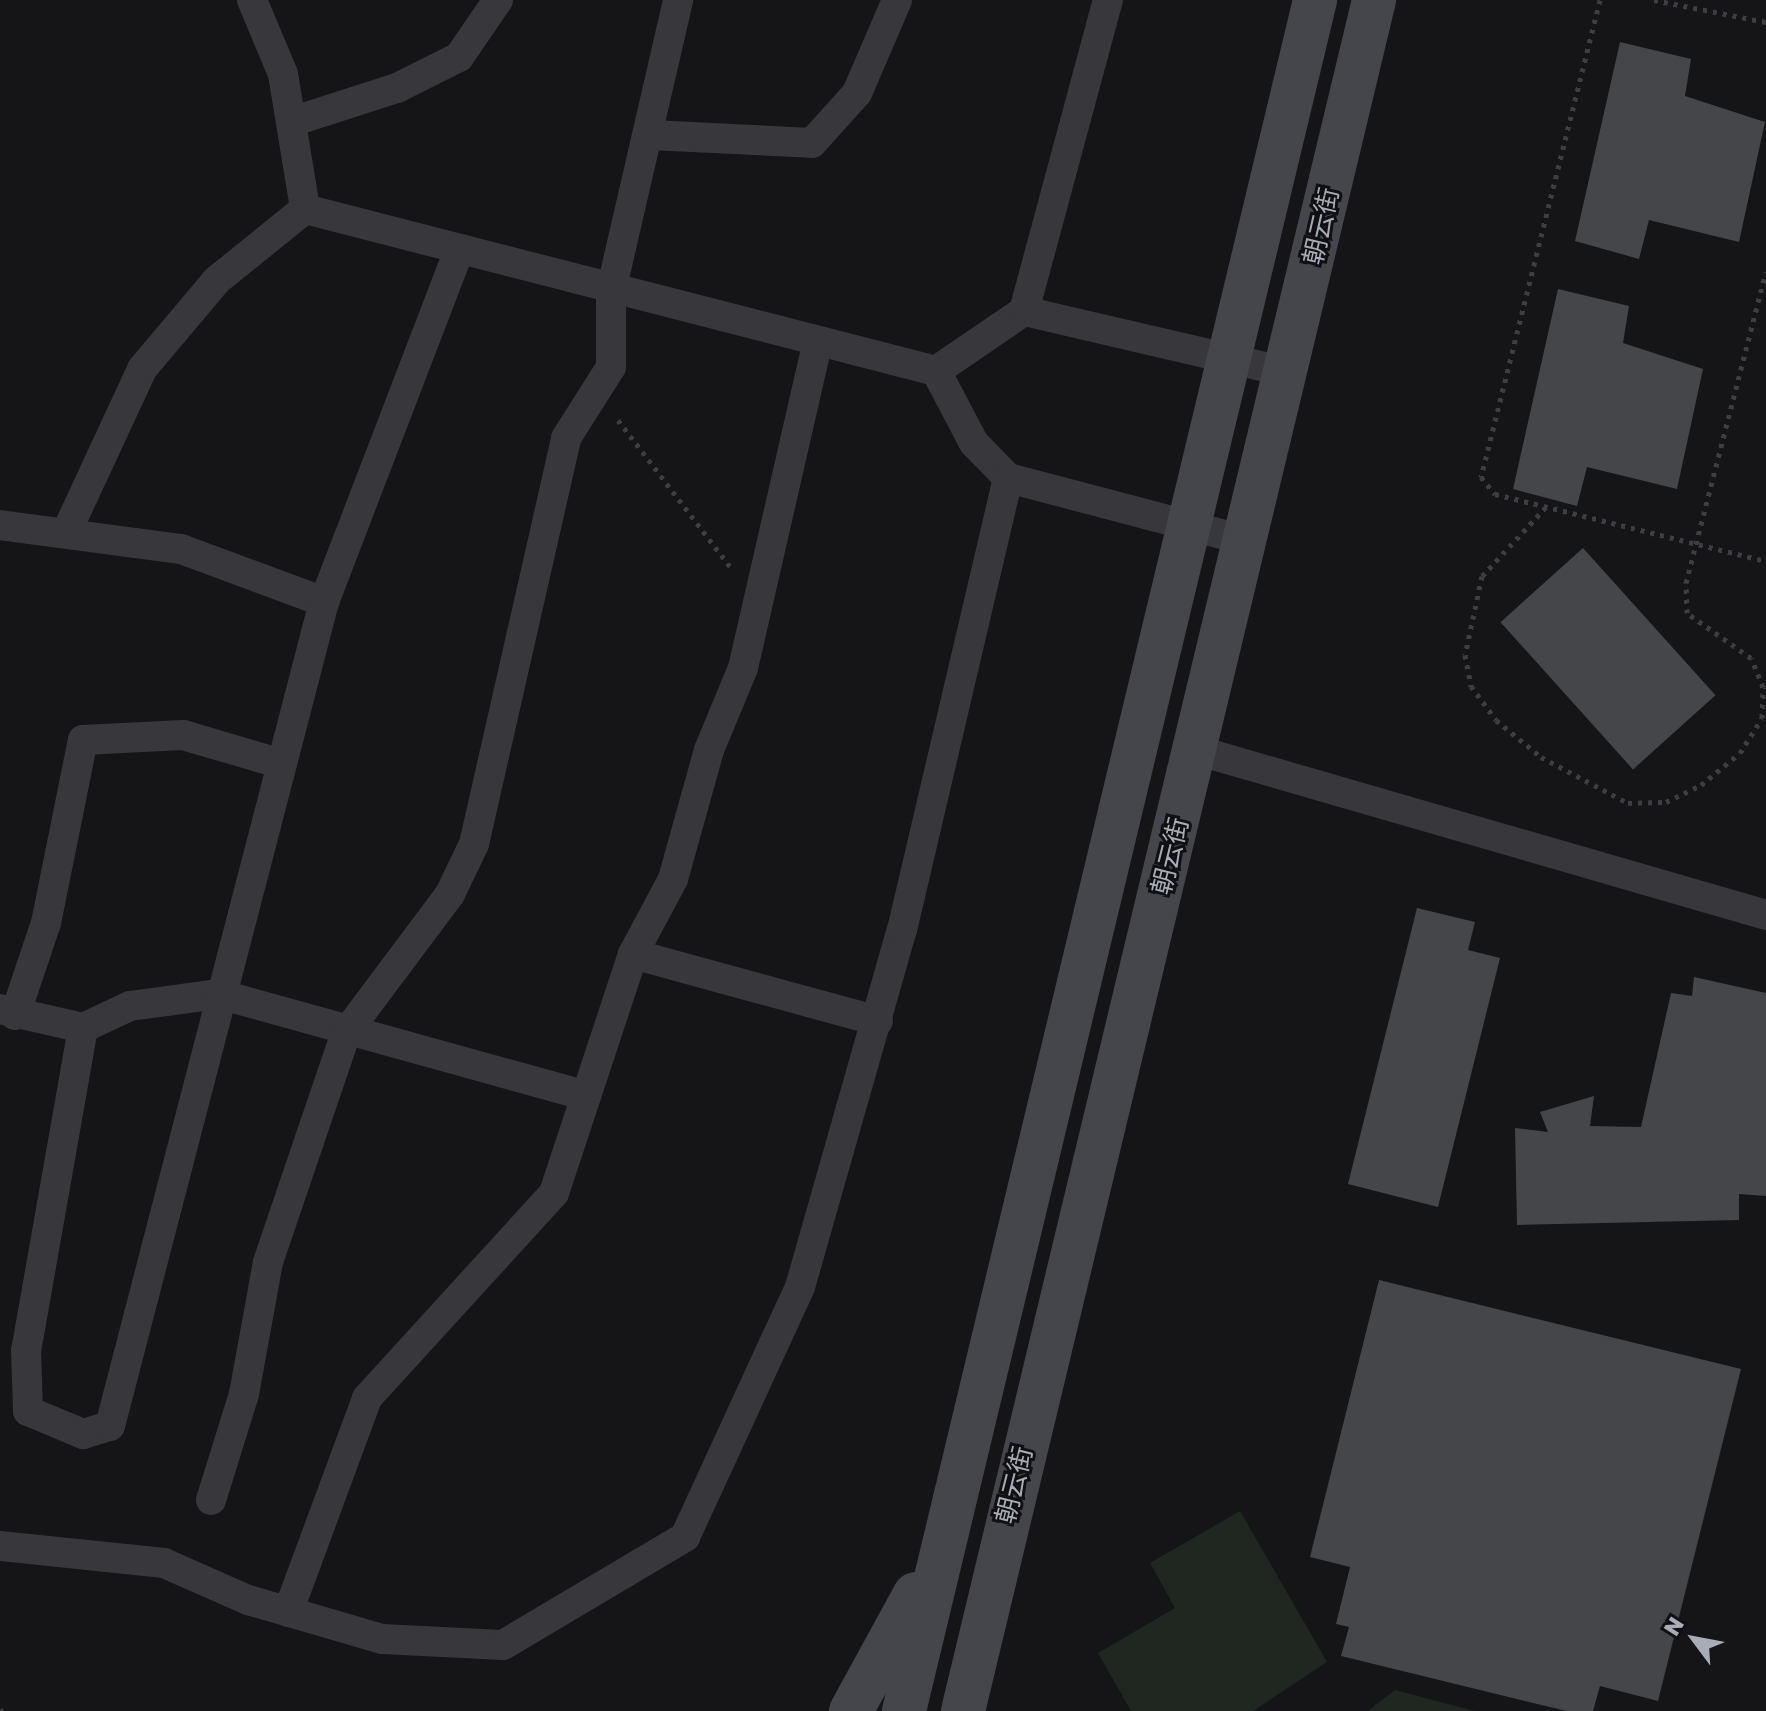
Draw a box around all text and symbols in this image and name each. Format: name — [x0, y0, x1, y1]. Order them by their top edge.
street label: 朝云街 — [1297, 184, 1345, 268]
street label: 朝云街 — [1145, 814, 1195, 898]
street label: 朝云街 — [989, 1443, 1039, 1527]
north arrow — [1654, 1599, 1734, 1679]
text: N — [1657, 1612, 1689, 1640]

